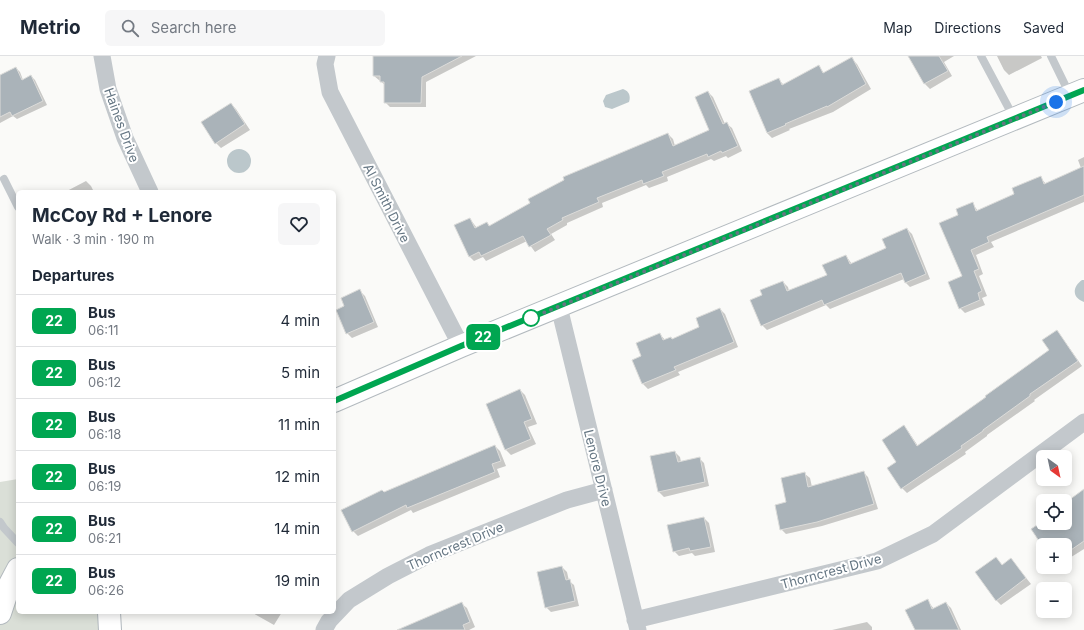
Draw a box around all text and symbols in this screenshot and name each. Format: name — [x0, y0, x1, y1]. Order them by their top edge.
search box — [105, 10, 385, 46]
text: Metrio — [20, 16, 81, 39]
icon: search — [119, 17, 141, 39]
text: Search here — [151, 18, 236, 37]
text: Map — [883, 19, 912, 36]
text: Directions — [934, 19, 1001, 36]
text: Saved — [1023, 19, 1064, 36]
street label: Haines Drive — [101, 86, 143, 164]
your location — [1046, 92, 1066, 112]
street label: Al Smith Drive — [360, 161, 414, 245]
button: heart — [278, 203, 320, 245]
text: McCoy Rd + Lenore — [32, 204, 212, 227]
text: Walk · 3 min · 190 m — [32, 231, 154, 247]
text: Departures — [32, 266, 114, 285]
text: Bus — [88, 303, 116, 322]
unlabelled marker — [522, 309, 540, 327]
text: 4 min — [280, 311, 320, 330]
text: 22 — [45, 312, 63, 329]
text: 06:11 — [88, 322, 119, 338]
line badge: 22 — [465, 324, 501, 350]
text: 22 — [474, 328, 492, 345]
text: Bus — [88, 355, 116, 374]
text: 5 min — [281, 363, 320, 382]
text: 22 — [45, 364, 63, 381]
text: 06:12 — [88, 374, 121, 390]
text: Bus — [88, 407, 116, 426]
text: 11 min — [278, 415, 320, 434]
text: 22 — [45, 416, 63, 433]
text: 06:18 — [88, 426, 121, 442]
street label: Lenore Drive — [581, 428, 615, 508]
north arrow — [1036, 450, 1072, 486]
map controls — [1036, 450, 1072, 618]
text: Bus — [88, 459, 116, 478]
text: 12 min — [275, 467, 320, 486]
text: 22 — [45, 468, 63, 485]
text: 06:19 — [88, 478, 121, 494]
button: locate — [1036, 494, 1072, 530]
text: Bus — [88, 511, 116, 530]
street label: Thorncrest Drive — [404, 518, 506, 574]
text: 14 min — [274, 519, 320, 538]
text: 22 — [45, 520, 63, 537]
text: 06:21 — [88, 530, 121, 546]
button: + — [1036, 538, 1072, 574]
street label: Thorncrest Drive — [779, 550, 883, 592]
text: Bus — [88, 563, 116, 582]
text: 19 min — [275, 571, 320, 590]
text: 22 — [45, 572, 63, 589]
text: 06:26 — [88, 582, 124, 598]
button: − — [1036, 582, 1072, 618]

